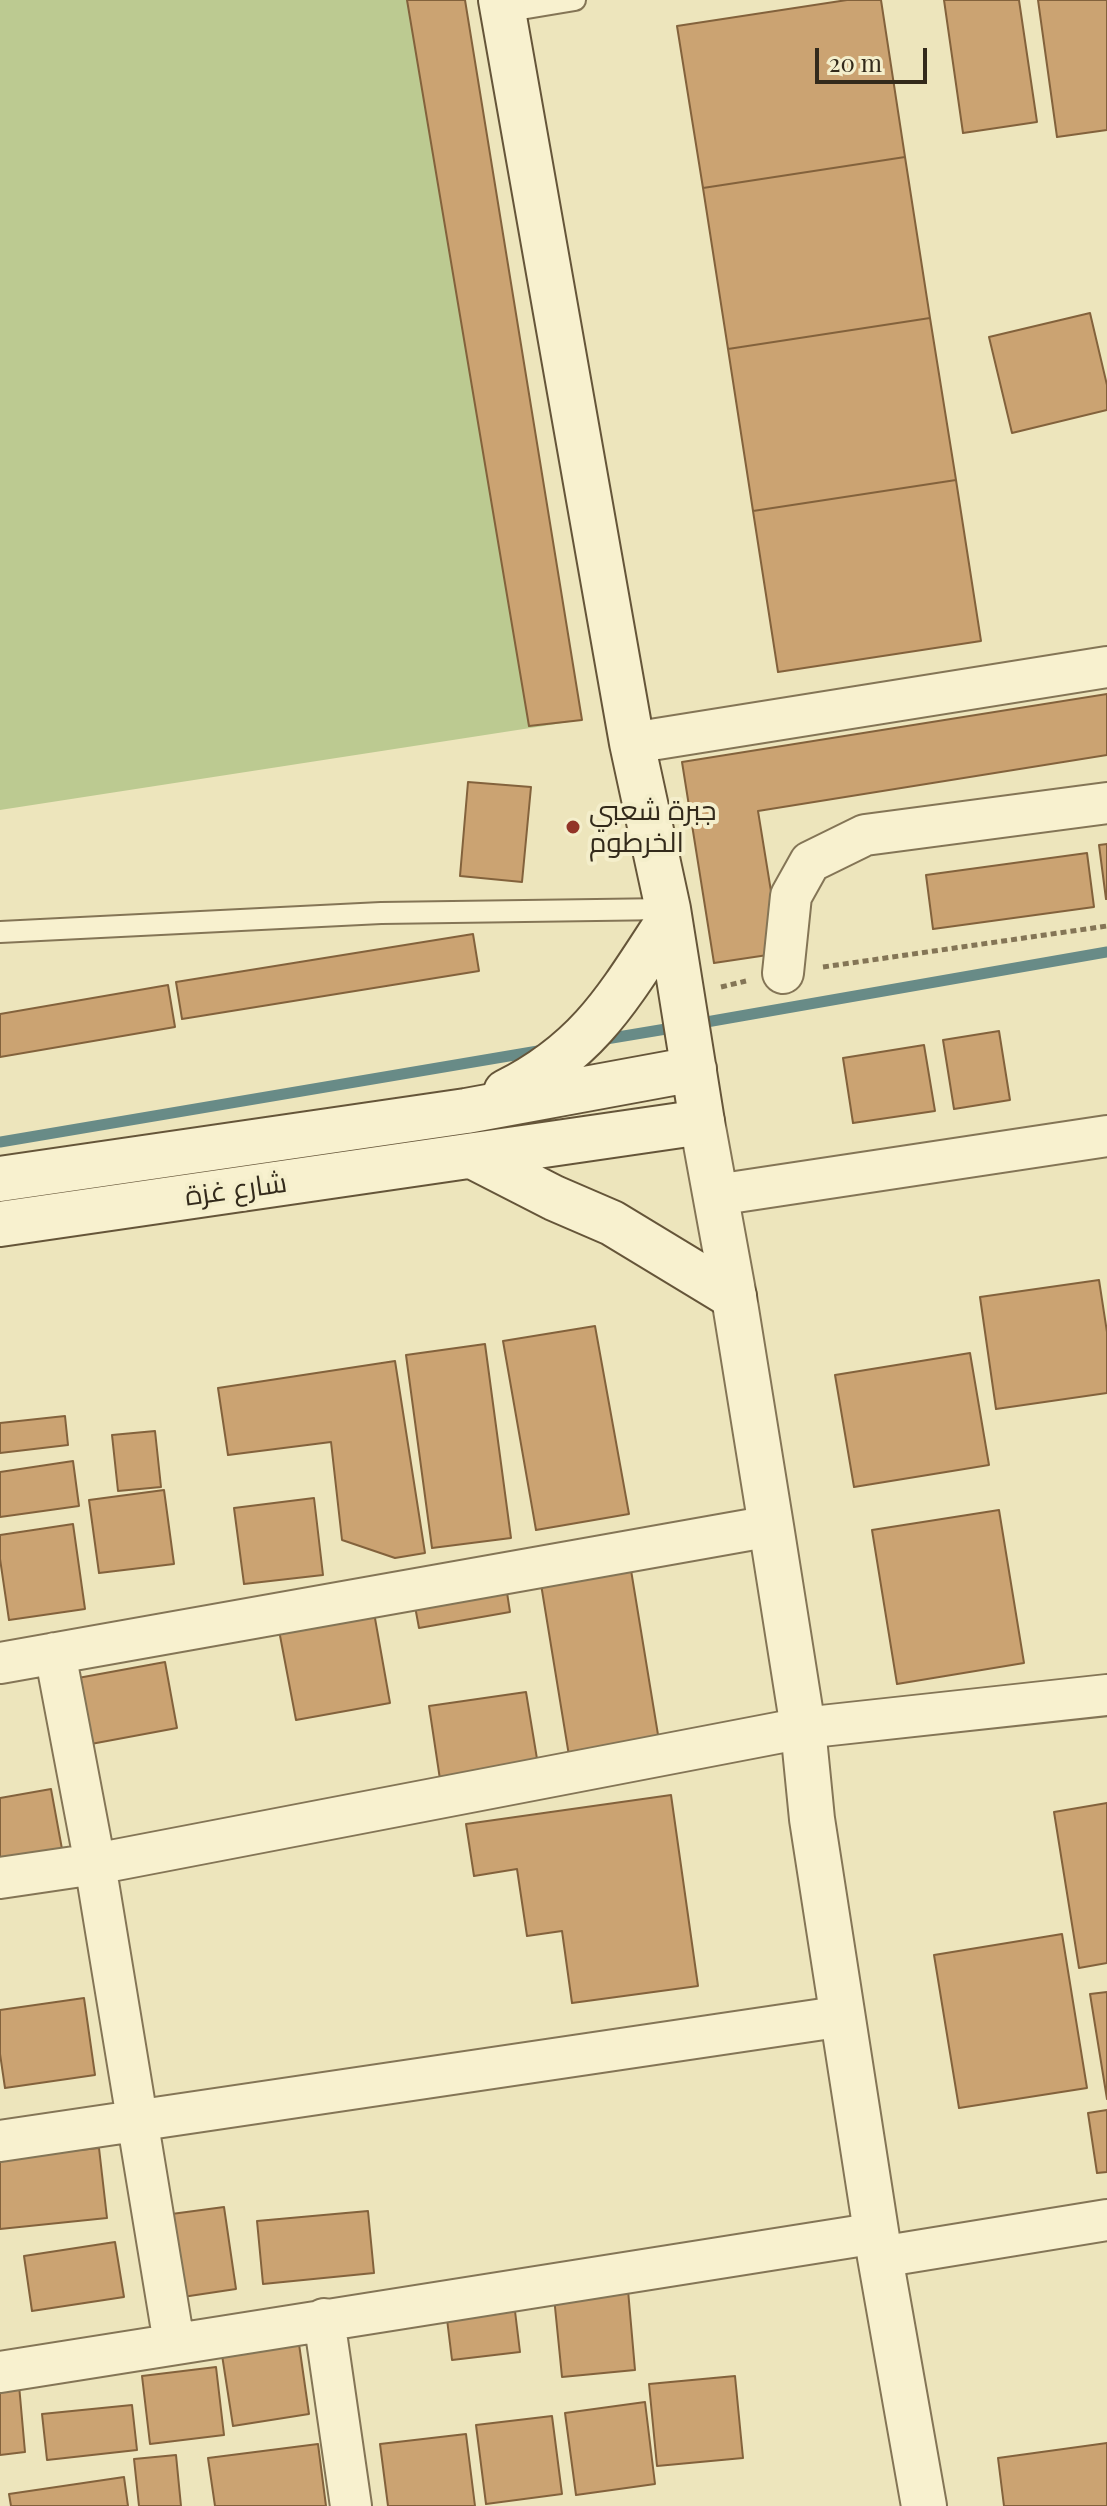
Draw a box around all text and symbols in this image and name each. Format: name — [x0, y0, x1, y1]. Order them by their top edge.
scale bar — [819, 32, 931, 82]
text: 20 m — [829, 46, 882, 78]
place label: جبرة شعبي الخرطوم — [589, 794, 717, 860]
marker: جبرة شعبي الخرطوم — [564, 818, 582, 836]
street label: شارع غزة — [183, 1166, 289, 1214]

